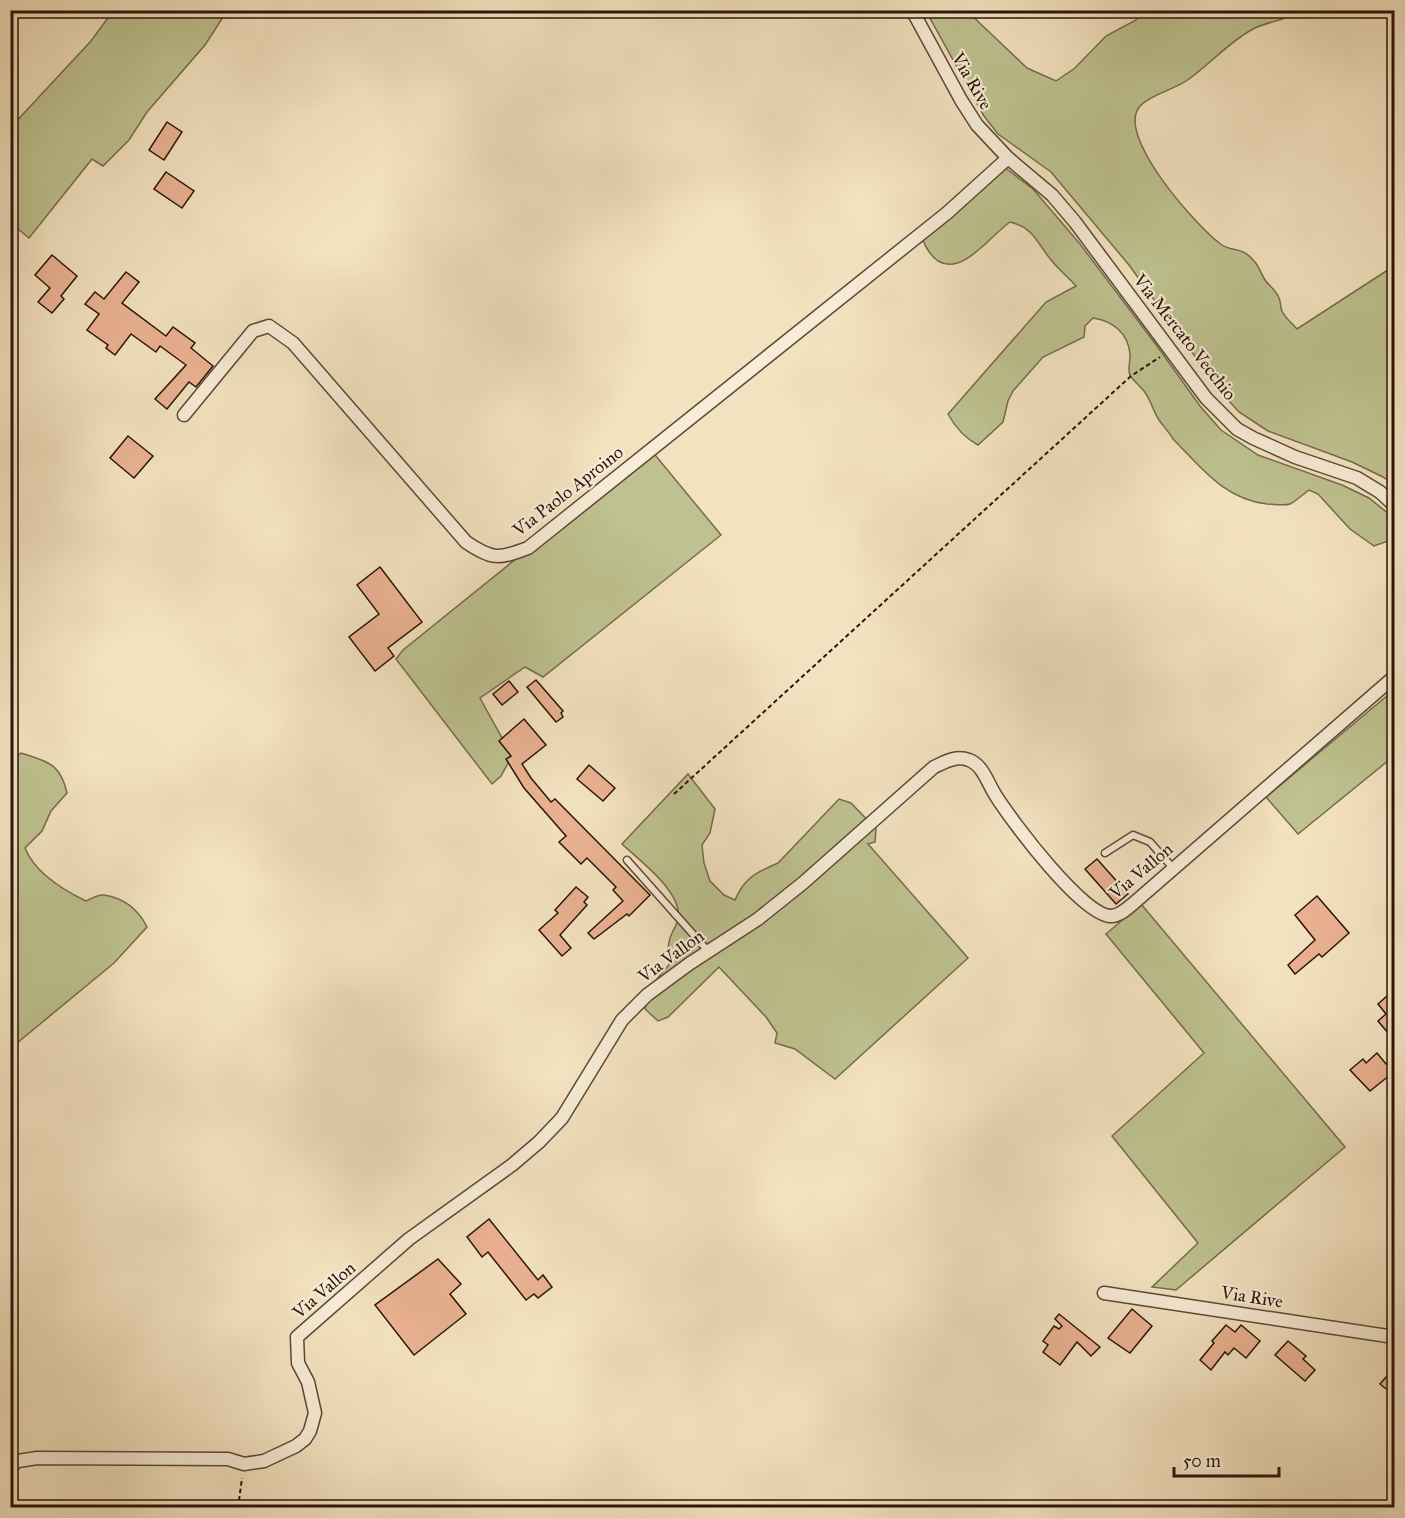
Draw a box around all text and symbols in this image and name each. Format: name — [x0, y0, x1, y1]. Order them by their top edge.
street label: Via Rive — [946, 48, 997, 113]
street label: Via Mercato Vecchio — [1128, 269, 1241, 404]
street label: Via Paolo Aproino — [508, 441, 628, 542]
street label: Via Vallon — [1104, 838, 1177, 905]
street label: Via Vallon — [633, 925, 709, 988]
street label: Via Vallon — [287, 1257, 360, 1324]
street label: Via Rive — [1219, 1281, 1284, 1313]
scale bar — [1174, 1440, 1279, 1478]
text: 50 m — [1183, 1450, 1221, 1472]

